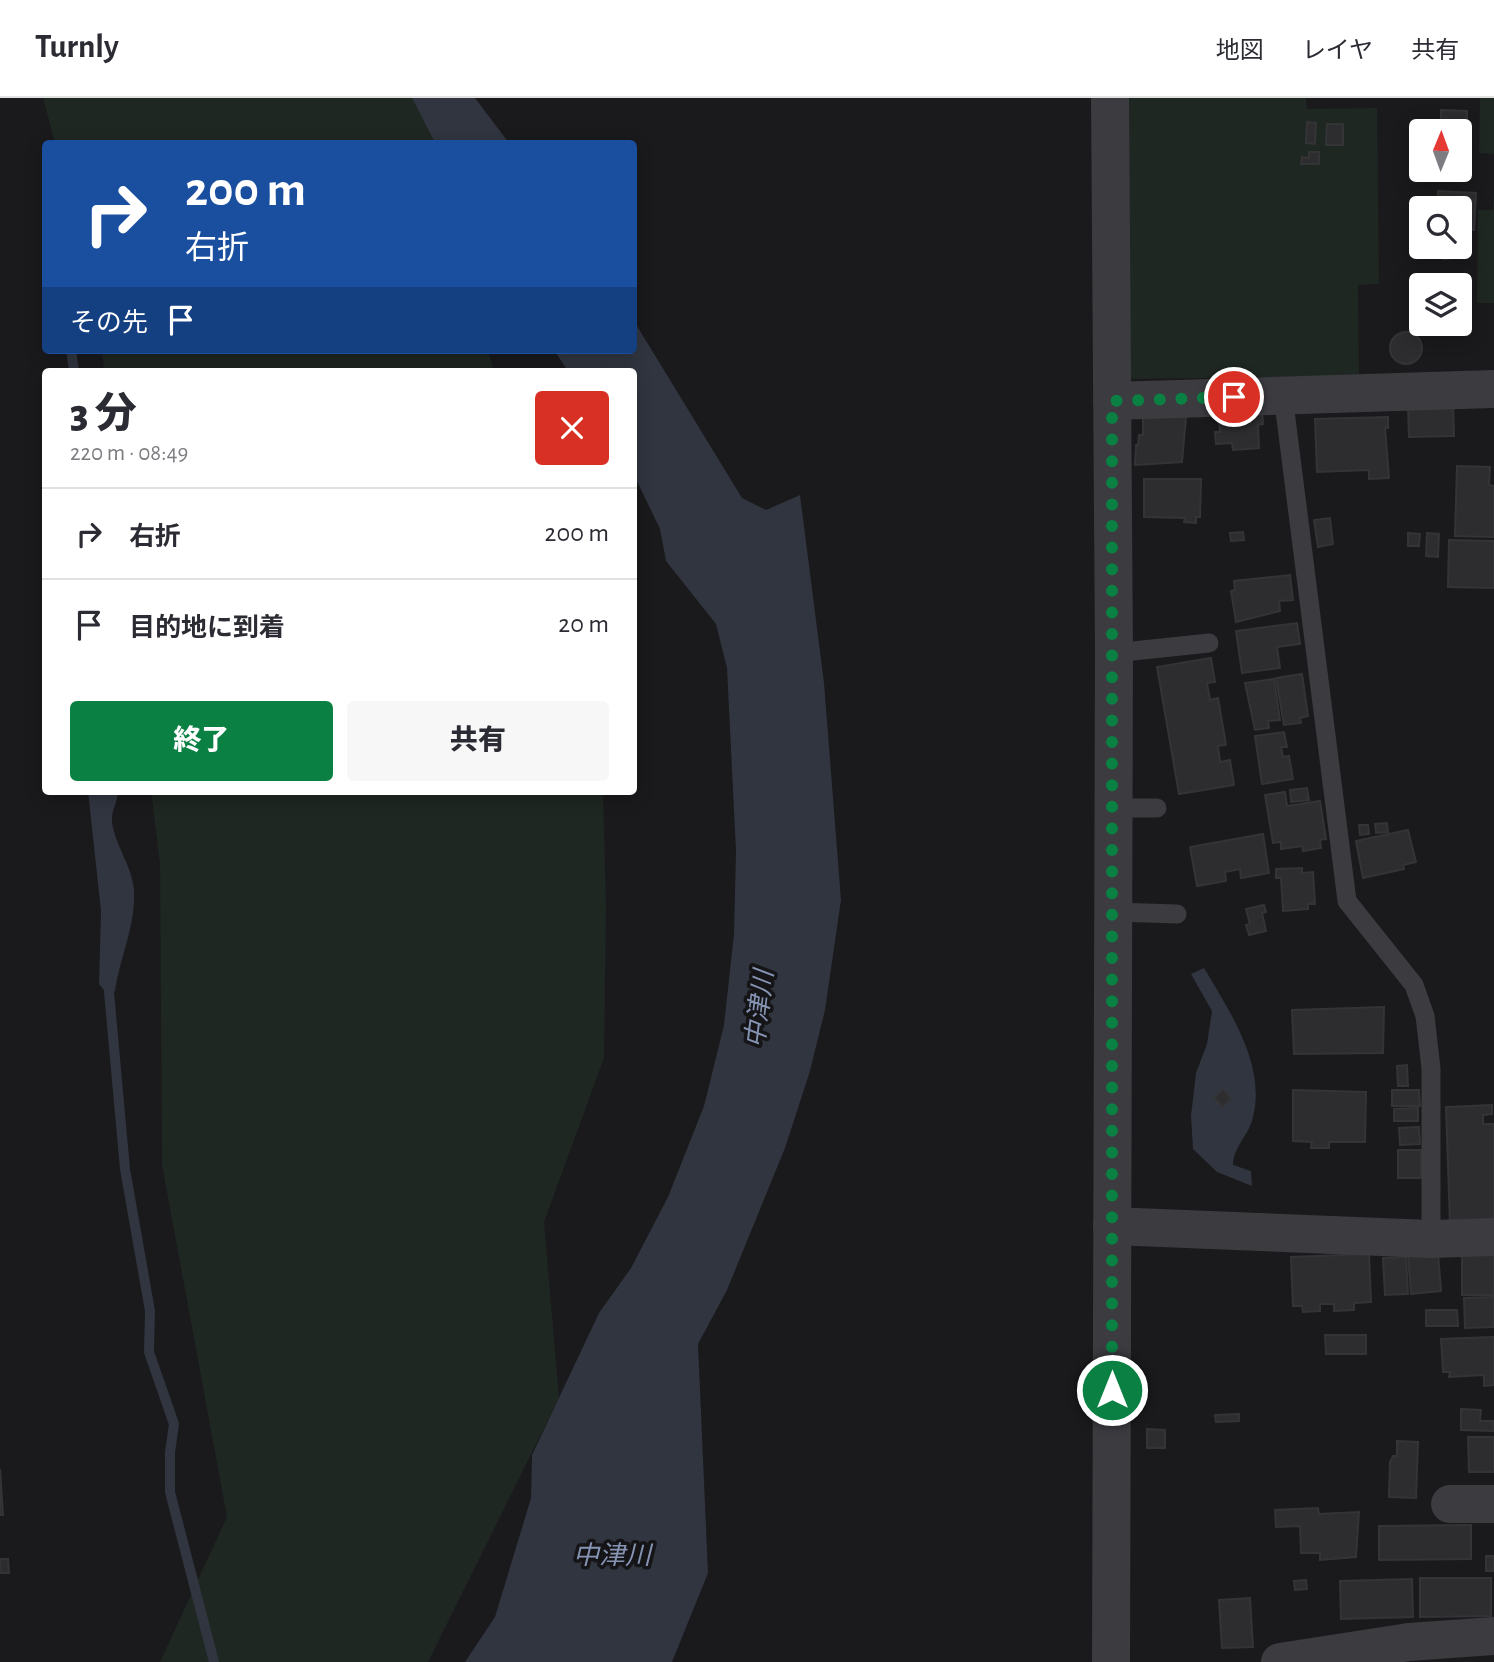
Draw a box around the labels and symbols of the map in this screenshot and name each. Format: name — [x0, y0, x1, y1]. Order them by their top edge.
north arrow — [1409, 119, 1472, 182]
pin — [1204, 367, 1264, 427]
water label: 中津川 — [741, 966, 778, 1049]
position arrow — [1075, 1353, 1149, 1427]
water label: 中津川 — [573, 1542, 654, 1569]

